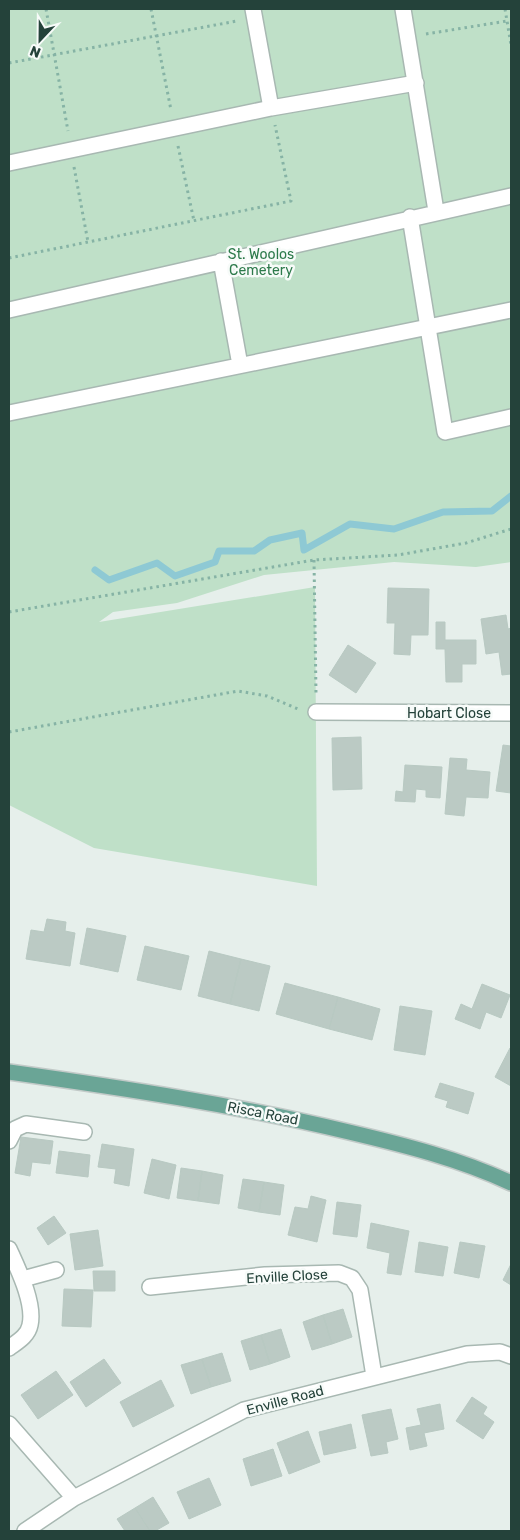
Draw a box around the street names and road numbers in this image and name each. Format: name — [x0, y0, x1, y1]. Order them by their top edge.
street label: Hobart Close — [407, 705, 491, 722]
street label: Risca Road — [226, 1098, 300, 1129]
street label: Enville Close — [246, 1266, 328, 1287]
street label: Enville Road — [245, 1382, 326, 1419]

